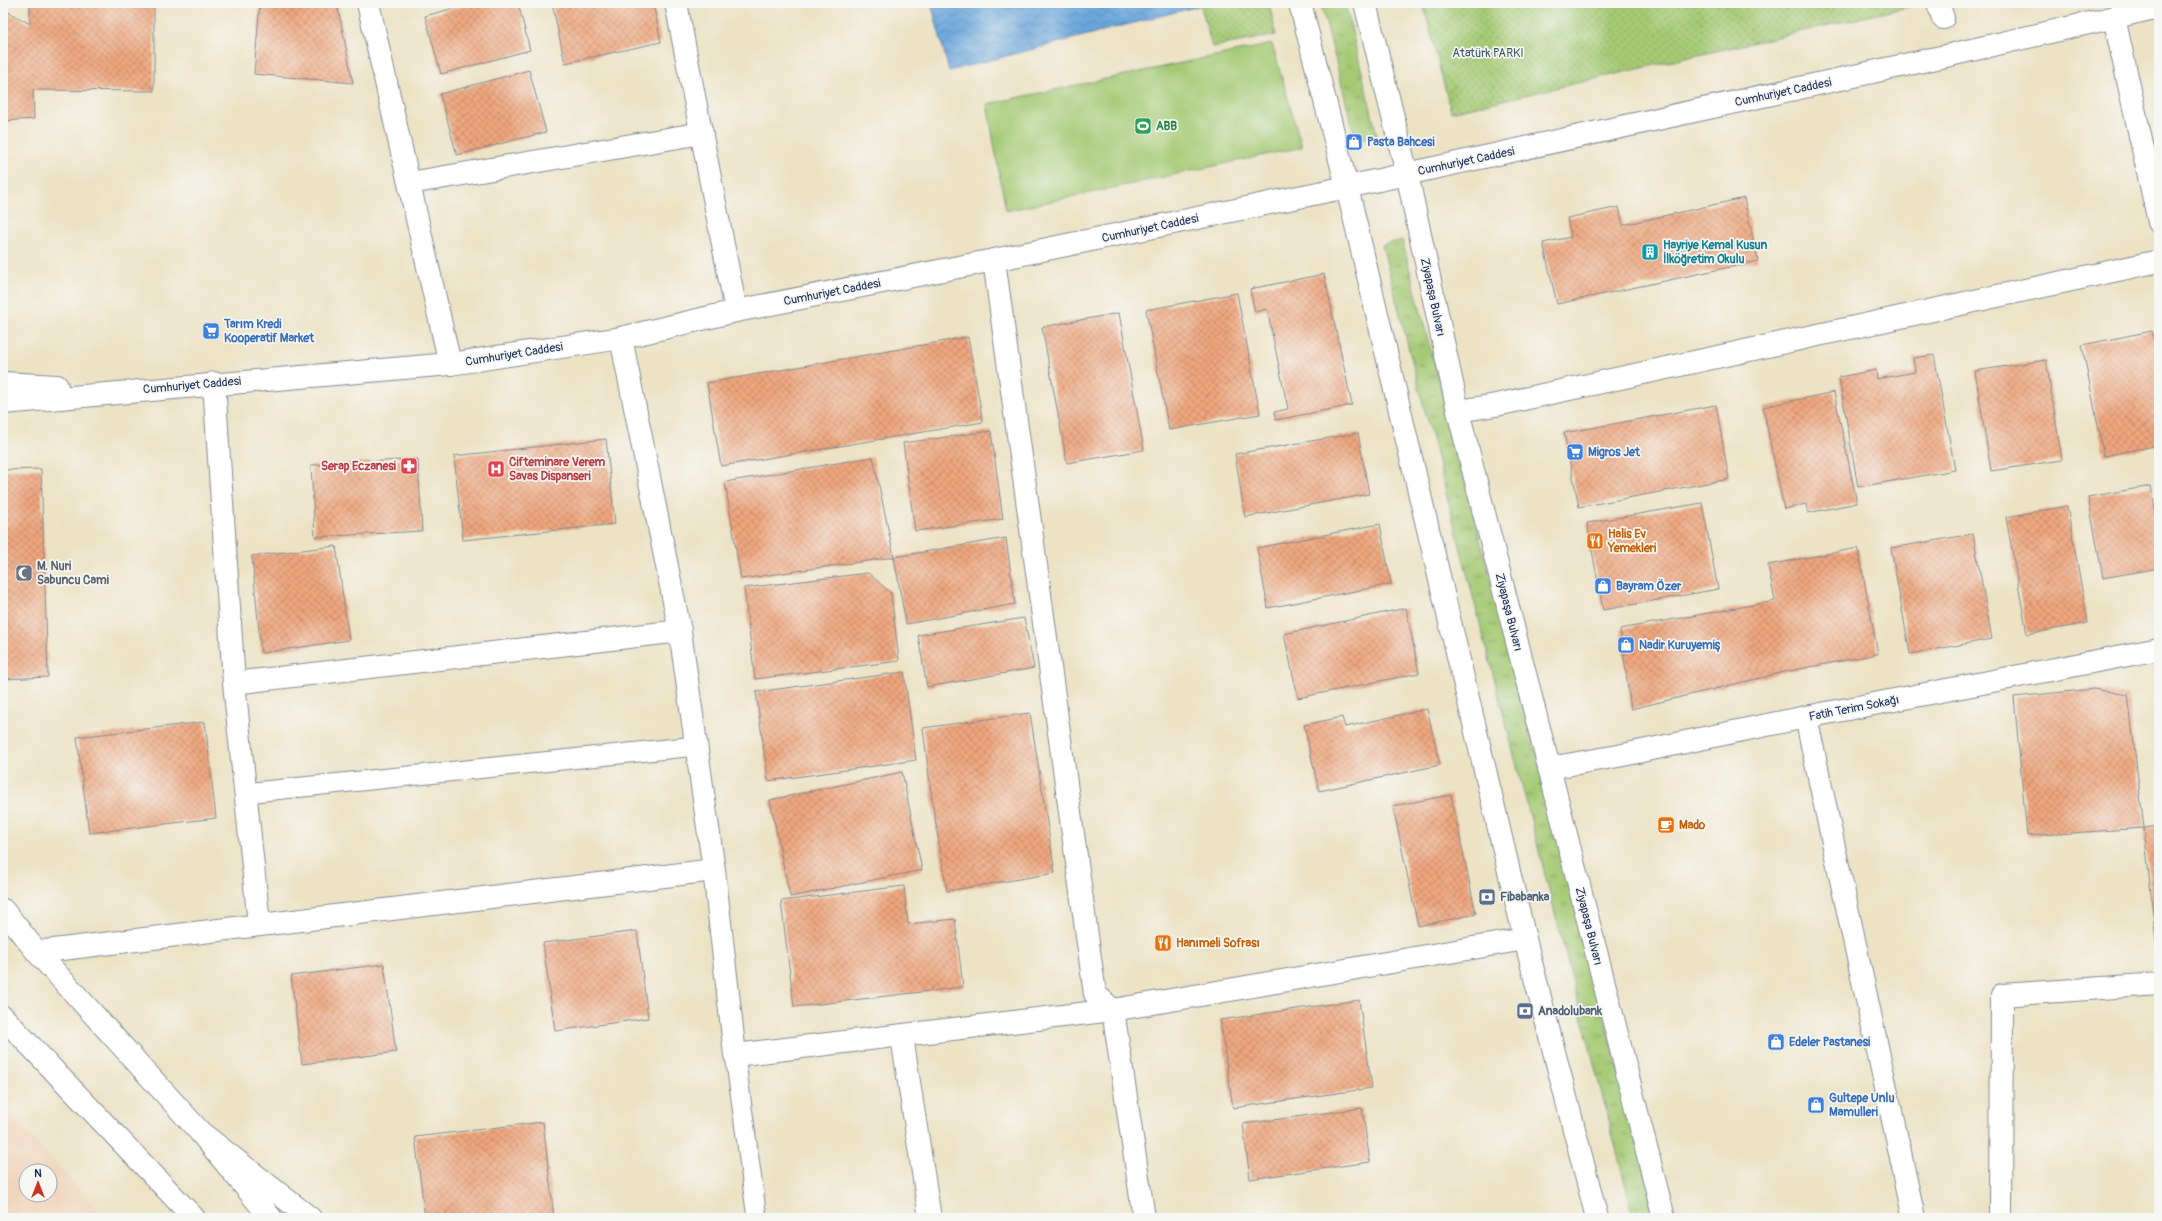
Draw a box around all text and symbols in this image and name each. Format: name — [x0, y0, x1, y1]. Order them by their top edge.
park label: Atatürk PARKI — [1452, 46, 1524, 61]
street label: Cumhuriyet Caddesi — [1733, 75, 1833, 110]
sports icon: ABB — [1133, 116, 1153, 136]
place label: ABB — [1156, 119, 1177, 134]
shop icon: Pasta Bahcesi — [1344, 132, 1364, 152]
place label: Pasta Bahcesi — [1367, 135, 1435, 150]
street label: Cumhuriyet Caddesi — [1416, 144, 1516, 179]
street label: Cumhuriyet Caddesi — [1100, 211, 1200, 246]
place label: Hayriye Kemal Kusun İlköğretim Okulu — [1663, 238, 1767, 267]
building icon: Hayriye Kemal Kusun İlköğretim Okulu — [1640, 242, 1660, 262]
street label: Ziyapaşa Bulvarı — [1417, 256, 1448, 338]
street label: Cumhuriyet Caddesi — [782, 276, 882, 309]
place label: Tarım Kredi Kooperatif Market — [223, 317, 315, 346]
supermarket icon: Tarım Kredi Kooperatif Market — [201, 321, 221, 341]
street label: Cumhuriyet Caddesi — [464, 339, 564, 370]
street label: Cumhuriyet Caddesi — [142, 374, 242, 397]
supermarket icon: Migros Jet — [1565, 442, 1585, 462]
place label: Migros Jet — [1588, 445, 1641, 460]
place label: Cifteminare Verem Savas Dispanseri — [509, 455, 606, 484]
pharmacy icon: Serap Eczanesi — [399, 456, 419, 476]
place label: Serap Eczanesi — [321, 459, 396, 474]
hospital icon: Cifteminare Verem Savas Dispanseri — [486, 459, 506, 479]
place label: Halis Ev Yemekleri — [1607, 527, 1656, 556]
restaurant icon: Halis Ev Yemekleri — [1585, 531, 1605, 551]
place label: M. Nuri Sabuncu Cami — [37, 559, 109, 588]
mosque icon: M. Nuri Sabuncu Cami — [14, 563, 34, 583]
street label: Ziyapaşa Bulvarı — [1492, 571, 1525, 653]
shop icon: Bayram Özer — [1593, 576, 1613, 596]
place label: Bayram Özer — [1616, 578, 1682, 594]
shop icon: Nadir Kuruyemiş — [1616, 635, 1636, 655]
place label: Nadir Kuruyemiş — [1639, 638, 1721, 653]
street label: Fatih Terim Sokağı — [1808, 692, 1901, 725]
cafe icon: Mado — [1656, 815, 1676, 835]
place label: Mado — [1679, 818, 1706, 833]
street label: Ziyapaşa Bulvarı — [1572, 885, 1605, 967]
bank icon: Fibabanka — [1477, 887, 1497, 907]
place label: Fibabanka — [1500, 890, 1550, 905]
restaurant icon: Hanımeli Sofrası — [1153, 933, 1173, 953]
place label: Hanımeli Sofrası — [1176, 936, 1260, 951]
bank icon: Anadolubank — [1515, 1001, 1535, 1021]
place label: Anadolubank — [1538, 1004, 1603, 1019]
shop icon: Edeler Pastanesi — [1766, 1032, 1786, 1052]
place label: Edeler Pastanesi — [1789, 1035, 1870, 1050]
place label: Gultepe Unlu Mamulleri — [1829, 1091, 1894, 1120]
shop icon: Gultepe Unlu Mamulleri — [1806, 1095, 1826, 1115]
north arrow — [18, 1163, 58, 1203]
text: N — [34, 1167, 42, 1180]

